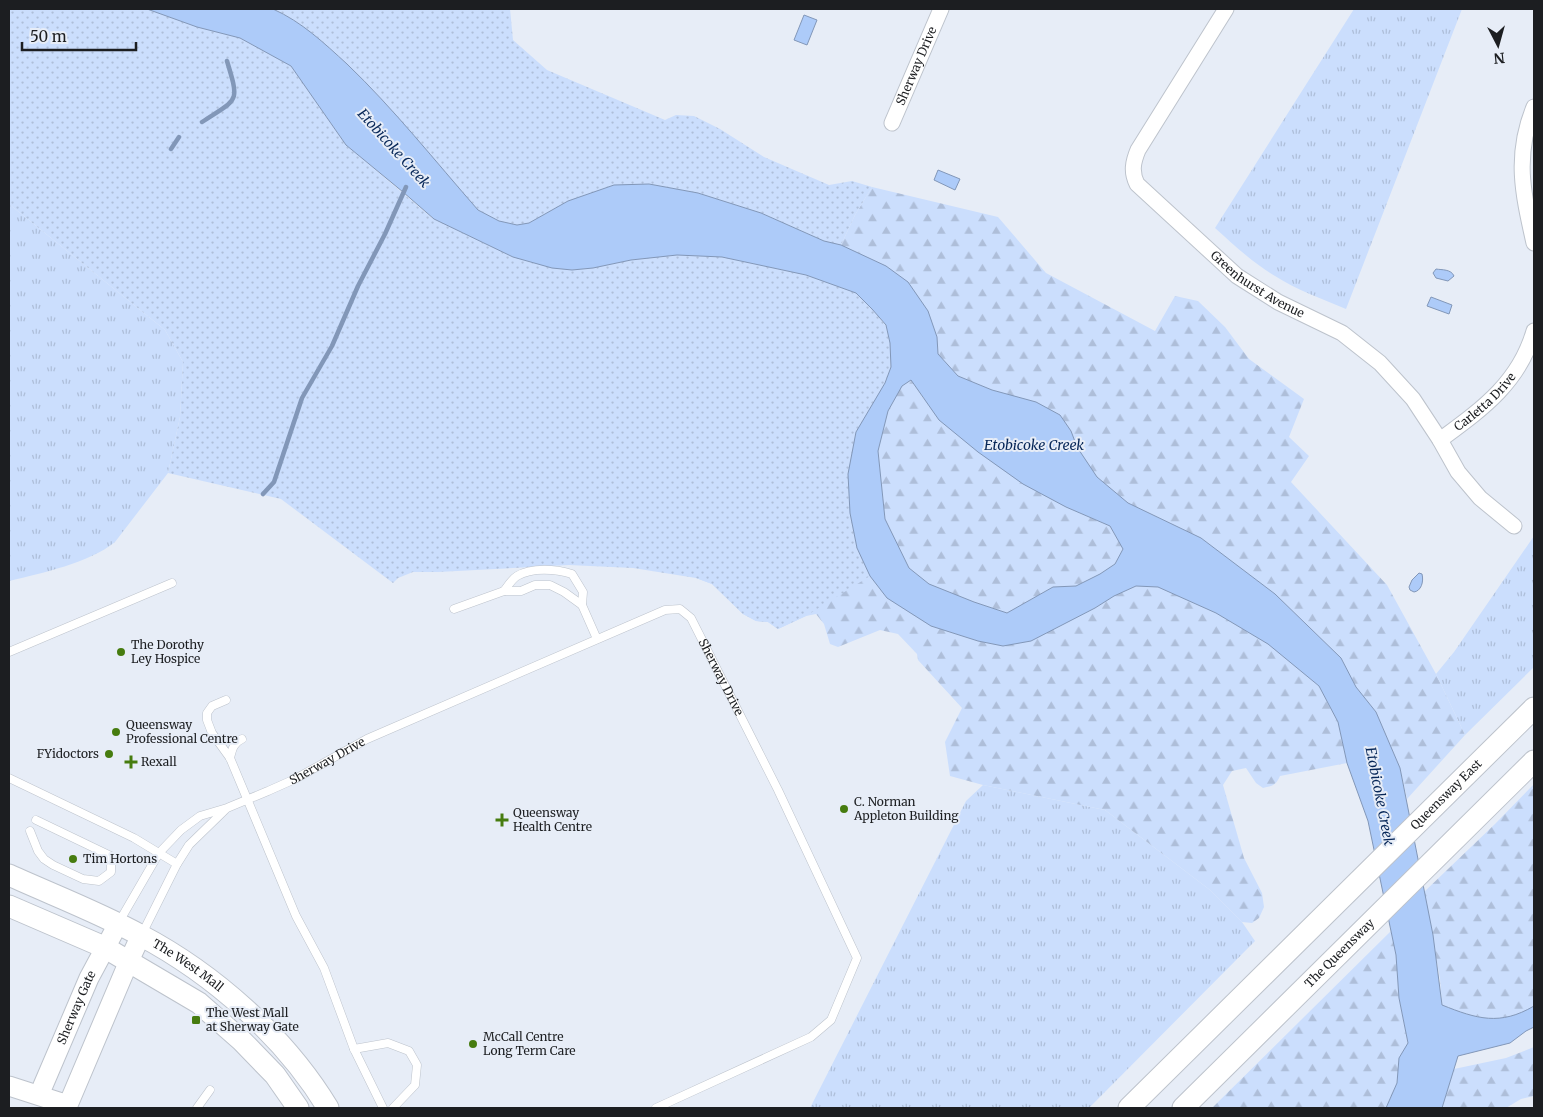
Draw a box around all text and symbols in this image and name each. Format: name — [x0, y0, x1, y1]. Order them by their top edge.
scale bar — [22, 20, 136, 52]
north arrow — [1473, 20, 1523, 70]
street label: Sherway Drive — [892, 24, 940, 108]
text: 50 m — [30, 27, 67, 46]
text: N — [1493, 48, 1506, 67]
water label: Etobicoke Creek — [354, 105, 434, 191]
street label: Greenhurst Avenue — [1208, 247, 1307, 321]
street label: Carletta Drive — [1451, 370, 1519, 434]
water label: Etobicoke Creek — [984, 436, 1084, 454]
street label: Sherway Drive — [696, 636, 747, 718]
place label: The Dorothy Ley Hospice — [131, 637, 204, 666]
marker: The Dorothy Ley Hospice — [115, 646, 127, 658]
place label: Queensway Professional Centre — [126, 717, 238, 746]
marker: Queensway Professional Centre — [110, 726, 122, 738]
street label: Sherway Drive — [287, 734, 367, 788]
water label: Etobicoke Creek — [1362, 745, 1398, 847]
place label: FYidoctors — [37, 746, 99, 761]
marker: FYidoctors — [103, 748, 115, 760]
place label: Rexall — [141, 754, 177, 769]
marker: Rexall — [125, 756, 137, 768]
street label: Queensway East — [1407, 756, 1485, 833]
place label: C. Norman Appleton Building — [853, 794, 959, 823]
marker: C. Norman Appleton Building — [838, 803, 850, 815]
place label: Queensway Health Centre — [513, 805, 592, 834]
marker: Queensway Health Centre — [495, 813, 509, 827]
place label: Tim Hortons — [83, 851, 157, 866]
marker: Tim Hortons — [67, 853, 79, 865]
street label: The Queensway — [1301, 915, 1377, 991]
street label: The West Mall — [150, 936, 227, 995]
street label: Sherway Gate — [53, 968, 99, 1047]
place label: The West Mall at Sherway Gate — [206, 1005, 299, 1034]
marker: The West Mall at Sherway Gate — [190, 1014, 202, 1026]
place label: McCall Centre Long Term Care — [483, 1029, 576, 1058]
marker: McCall Centre Long Term Care — [467, 1038, 479, 1050]

